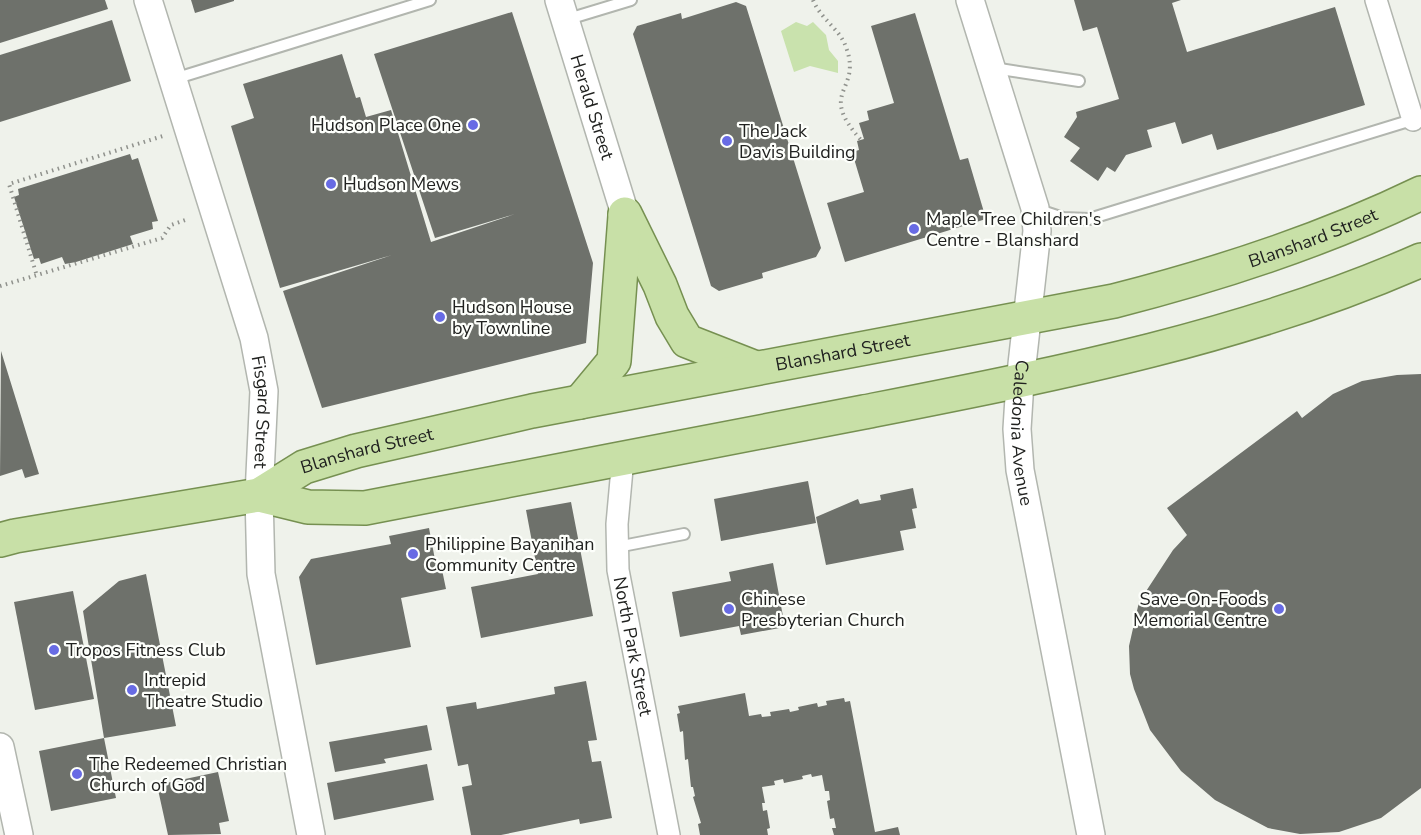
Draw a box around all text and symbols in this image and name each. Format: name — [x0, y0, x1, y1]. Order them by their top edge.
street label: Herald Street — [565, 52, 620, 163]
place label: Hudson Place One — [311, 113, 461, 137]
marker: Hudson Place One — [466, 118, 480, 132]
place label: The Jack Davis Building — [739, 119, 856, 164]
marker: The Jack Davis Building — [720, 134, 734, 148]
place label: Hudson Mews — [343, 172, 459, 196]
marker: Hudson Mews — [324, 177, 338, 191]
street label: Blanshard Street — [1245, 202, 1382, 273]
place label: Maple Tree Children's Centre - Blanshard — [926, 207, 1101, 252]
marker: Maple Tree Children's Centre - Blanshard — [907, 222, 921, 236]
place label: Hudson House by Townline — [452, 295, 572, 340]
marker: Hudson House by Townline — [433, 310, 447, 324]
street label: Blanshard Street — [773, 328, 913, 377]
street label: Fisgard Street — [246, 353, 276, 470]
street label: Caledonia Avenue — [1005, 359, 1039, 508]
street label: Blanshard Street — [297, 422, 436, 479]
place label: Philippine Bayanihan Community Centre — [425, 532, 595, 577]
marker: Philippine Bayanihan Community Centre — [406, 547, 420, 561]
street label: North Park Street — [608, 575, 658, 719]
place label: Chinese Presbyterian Church — [741, 587, 905, 632]
place label: Save-On-Foods Memorial Centre — [1133, 587, 1267, 632]
marker: Chinese Presbyterian Church — [722, 602, 736, 616]
marker: Save-On-Foods Memorial Centre — [1272, 602, 1286, 616]
place label: Tropos Fitness Club — [66, 638, 226, 662]
marker: Tropos Fitness Club — [47, 643, 61, 657]
place label: Intrepid Theatre Studio — [144, 668, 263, 713]
marker: Intrepid Theatre Studio — [125, 683, 139, 697]
place label: The Redeemed Christian Church of God — [89, 752, 287, 797]
marker: The Redeemed Christian Church of God — [70, 767, 84, 781]

